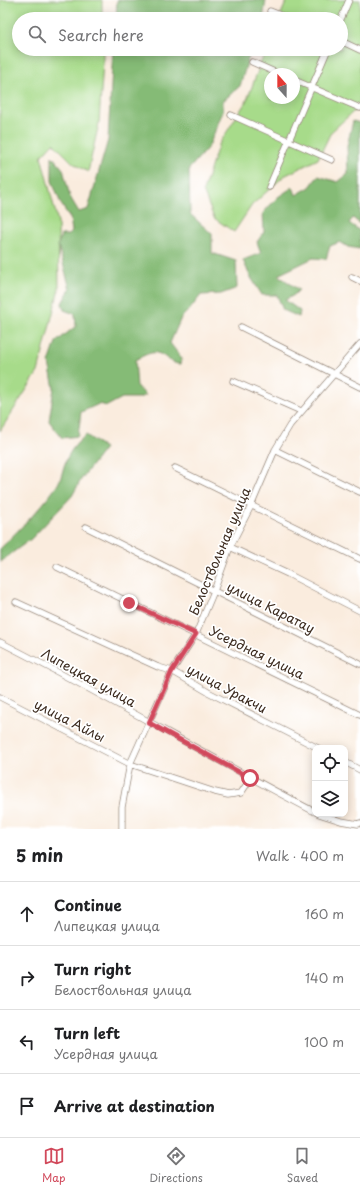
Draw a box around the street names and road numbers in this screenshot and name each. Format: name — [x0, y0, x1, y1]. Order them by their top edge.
street label: Белоствольная улица — [183, 483, 255, 618]
street label: улица Каратау — [224, 577, 318, 637]
street label: Усердная улица — [206, 621, 308, 684]
street label: Липецкая улица — [38, 643, 140, 711]
street label: улица Уракчи — [184, 659, 270, 717]
street label: улица Айлы — [31, 694, 109, 746]

